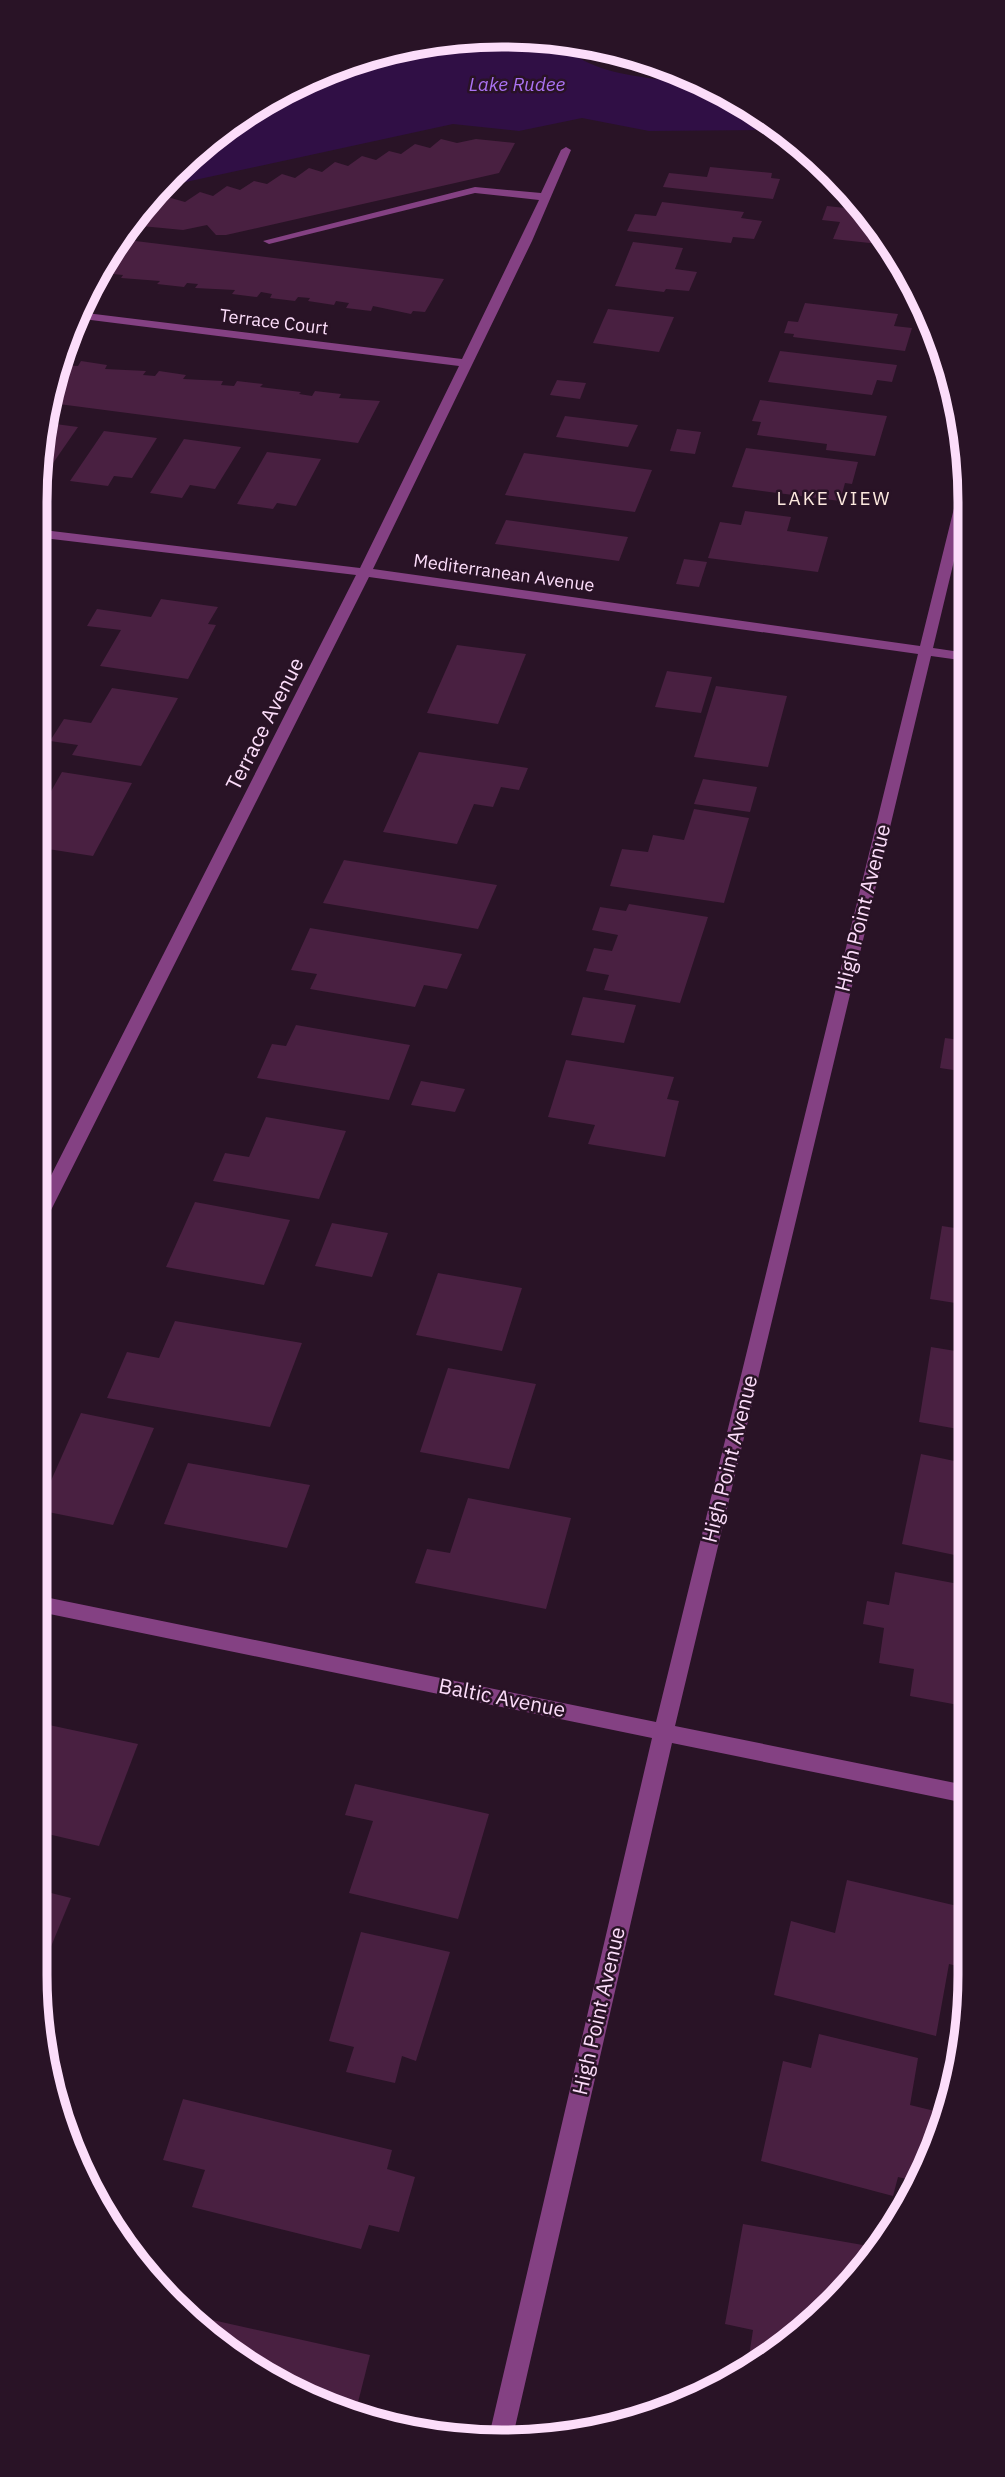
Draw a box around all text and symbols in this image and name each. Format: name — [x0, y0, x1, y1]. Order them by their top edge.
water label: Lake Rudee — [469, 72, 565, 96]
street label: Terrace Court — [218, 303, 330, 340]
district label: LAKE VIEW — [777, 486, 891, 510]
street label: Mediterranean Avenue — [412, 548, 596, 597]
street label: Terrace Avenue — [219, 652, 310, 795]
street label: High Point Avenue — [828, 821, 896, 994]
street label: High Point Avenue — [695, 1372, 763, 1545]
street label: Baltic Avenue — [436, 1671, 568, 1723]
street label: High Point Avenue — [565, 1924, 631, 2098]

